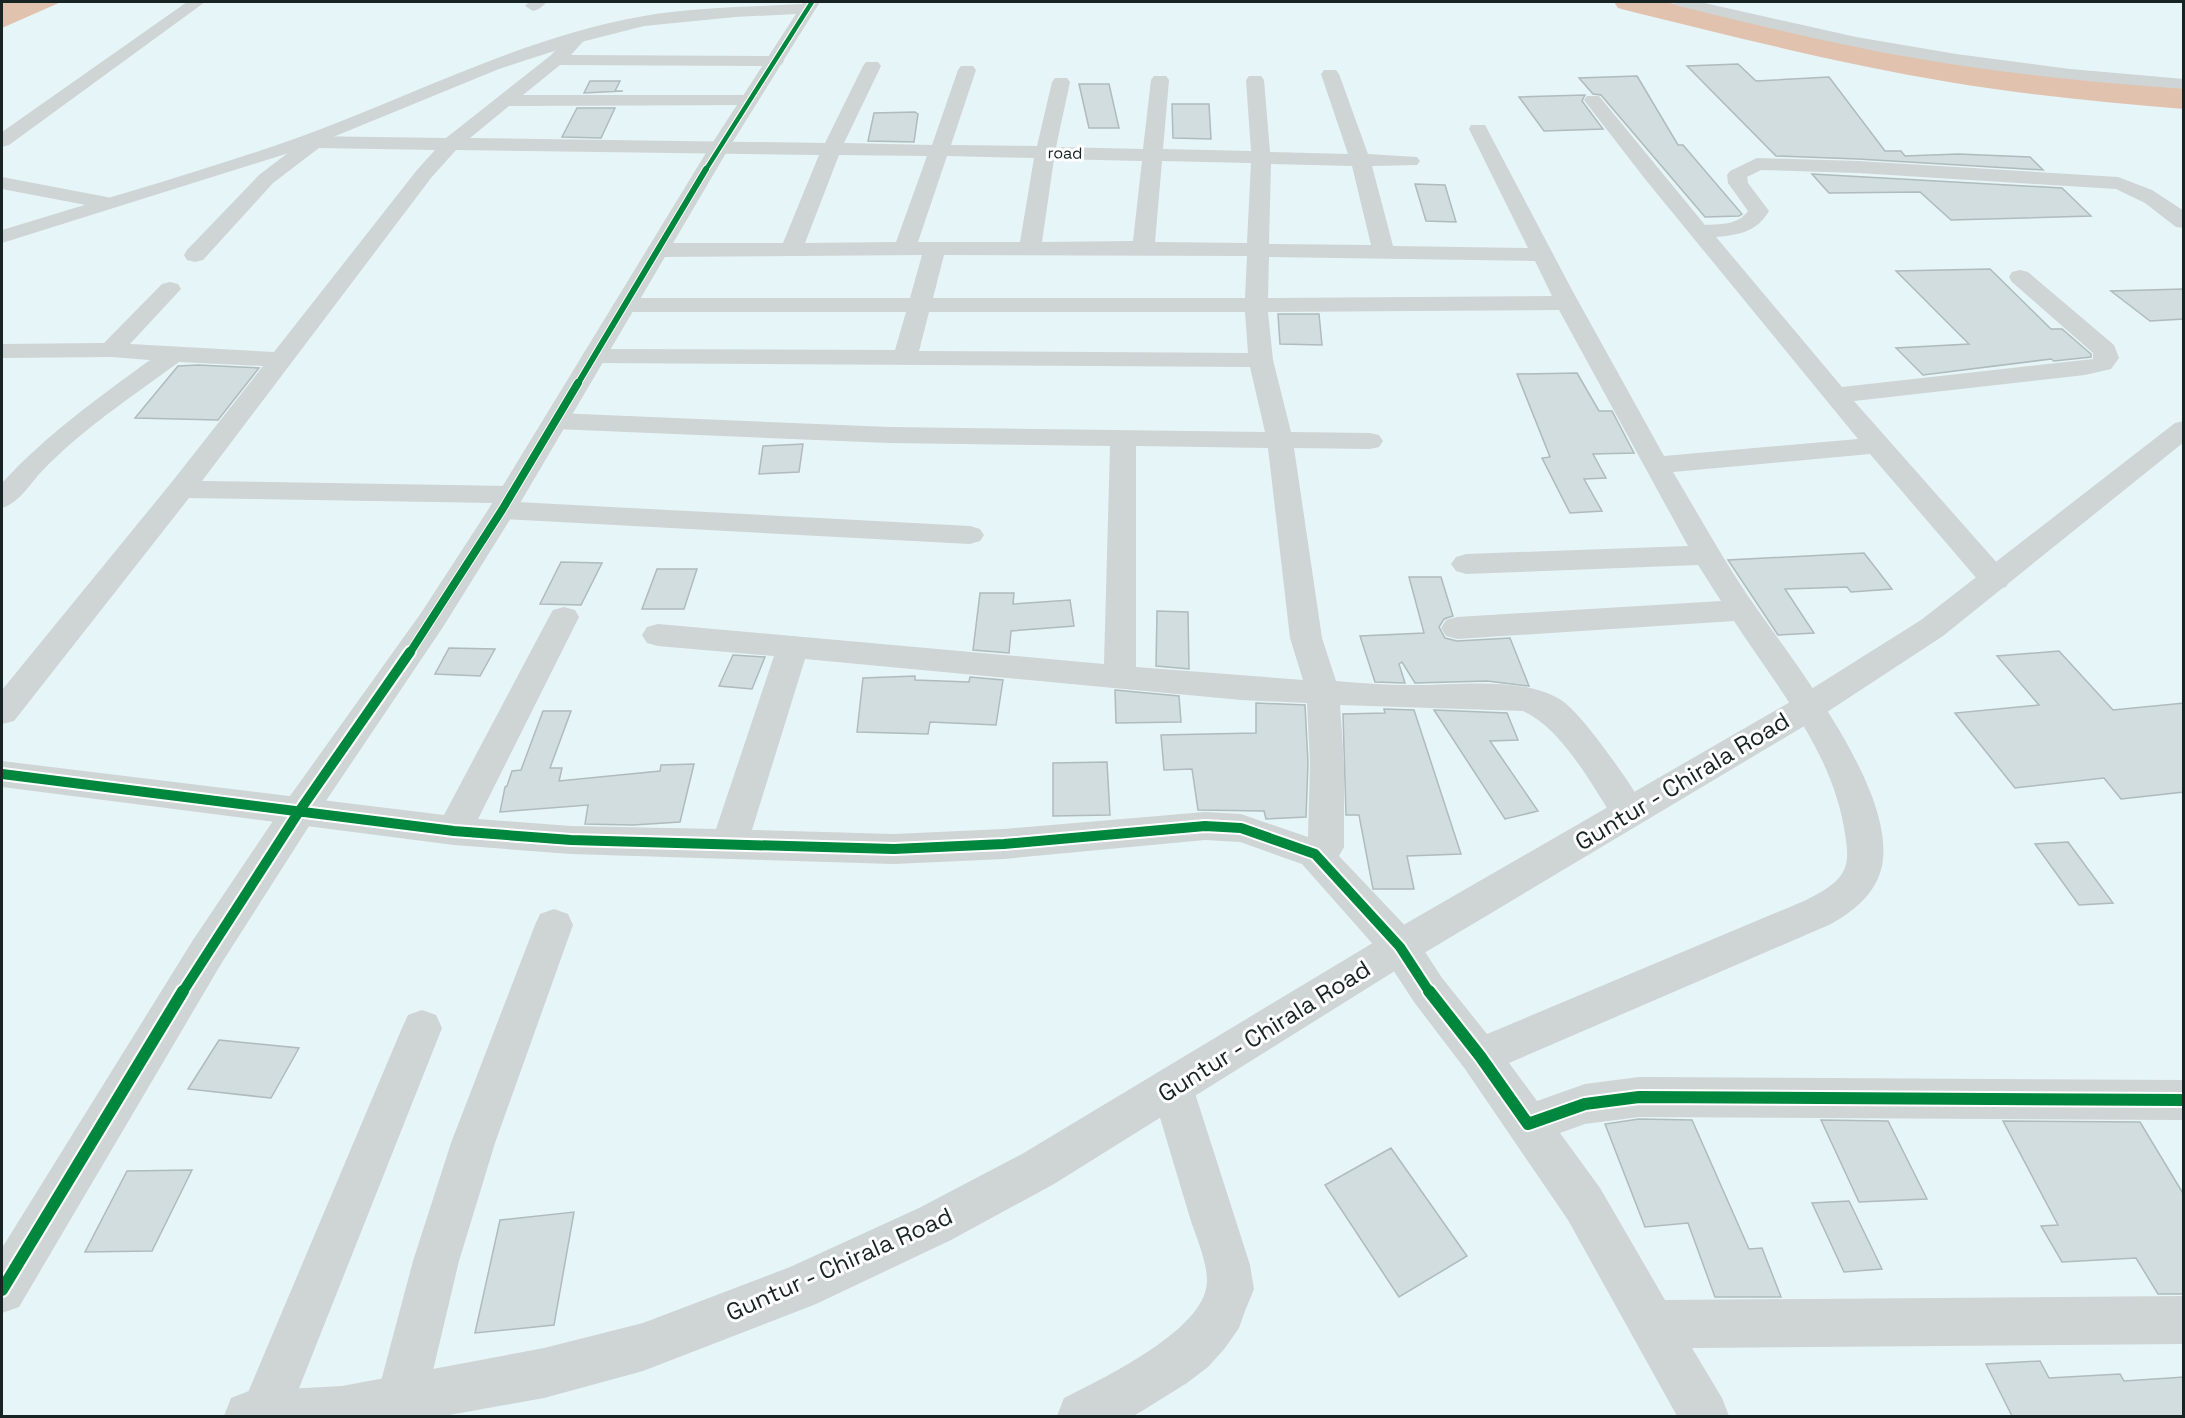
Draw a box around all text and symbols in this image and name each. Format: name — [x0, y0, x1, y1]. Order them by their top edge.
street label: road — [1047, 142, 1083, 164]
street label: Guntur - Chirala Road — [1569, 705, 1795, 857]
street label: Guntur - Chirala Road — [1152, 953, 1376, 1109]
street label: Guntur - Chirala Road — [721, 1200, 957, 1328]

